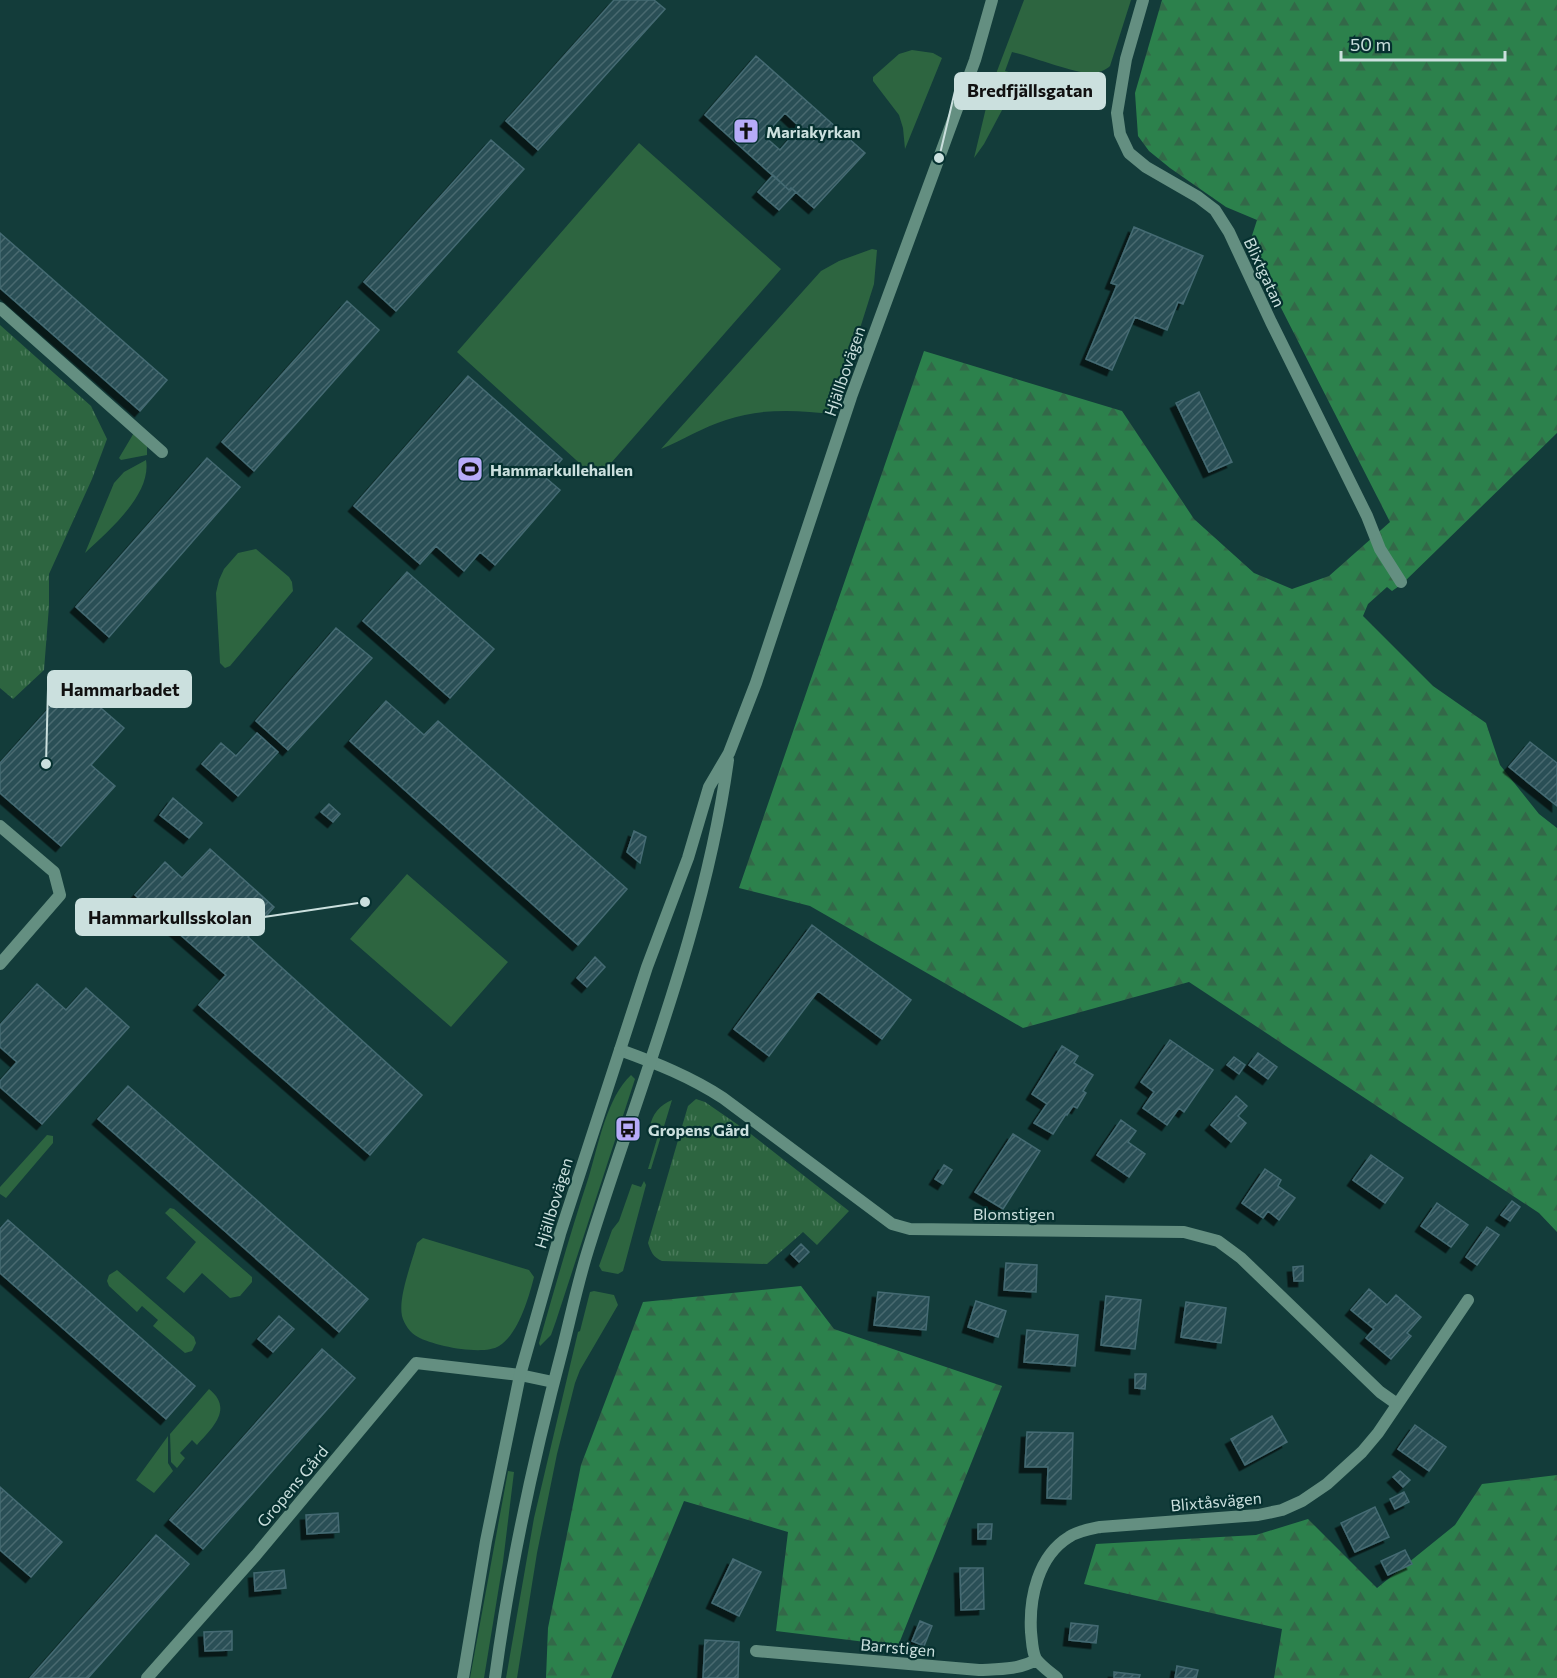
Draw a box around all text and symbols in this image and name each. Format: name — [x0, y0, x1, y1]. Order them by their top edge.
scale bar — [1341, 24, 1504, 62]
text: 50 m — [1350, 33, 1391, 55]
callout: Bredfjällsgatan — [955, 73, 1105, 109]
text: Bredfjällsgatan — [967, 79, 1093, 101]
church icon: Mariakyrkan — [731, 116, 761, 146]
place label: Mariakyrkan — [766, 122, 861, 141]
street label: Blixtgatan — [1241, 234, 1289, 310]
street label: Hjällbovägen — [820, 324, 868, 418]
sports icon: Hammarkullehallen — [455, 454, 485, 484]
place label: Hammarkullehallen — [490, 460, 633, 479]
callout: Hammarbadet — [48, 671, 191, 707]
text: Hammarbadet — [61, 678, 180, 700]
callout: Hammarkullsskolan — [76, 899, 264, 935]
text: Hammarkullsskolan — [88, 906, 252, 928]
bus stop icon: Gropens Gård — [613, 1114, 643, 1144]
place label: Gropens Gård — [648, 1120, 749, 1139]
street label: Hjällbovägen — [530, 1155, 576, 1251]
street label: Blomstigen — [973, 1204, 1055, 1223]
street label: Gropens Gård — [253, 1442, 331, 1530]
street label: Blixtåsvägen — [1170, 1488, 1262, 1514]
street label: Barrstigen — [860, 1634, 936, 1660]

